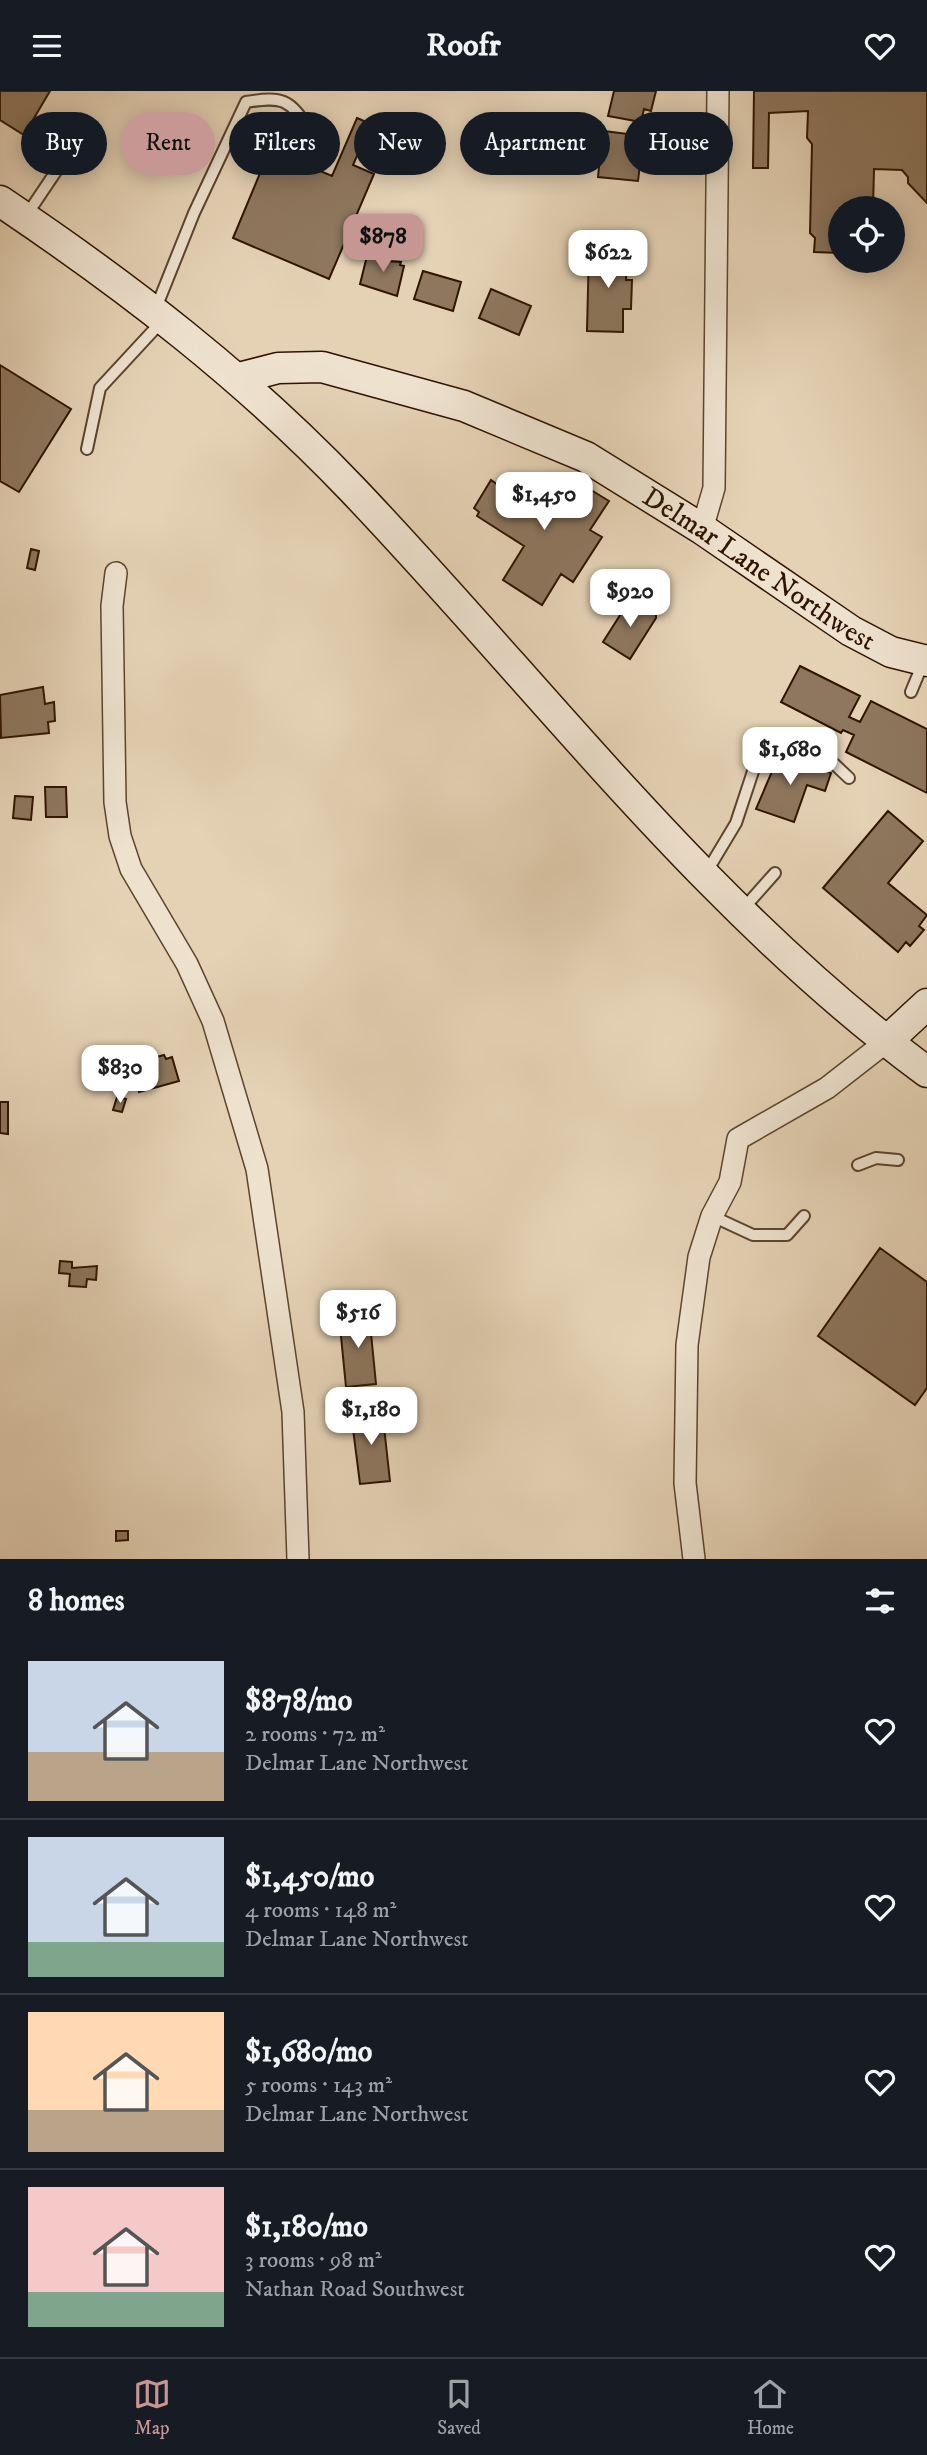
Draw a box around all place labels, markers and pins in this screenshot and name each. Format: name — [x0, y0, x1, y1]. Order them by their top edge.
pin: $878 — [342, 215, 424, 274]
pin: $622 — [567, 231, 649, 290]
pin: $1,450 — [487, 473, 601, 532]
pin: $920 — [589, 569, 671, 629]
pin: $1,680 — [733, 727, 847, 787]
pin: $830 — [79, 1045, 161, 1105]
pin: $516 — [317, 1291, 399, 1350]
pin: $1,180 — [314, 1387, 428, 1447]

